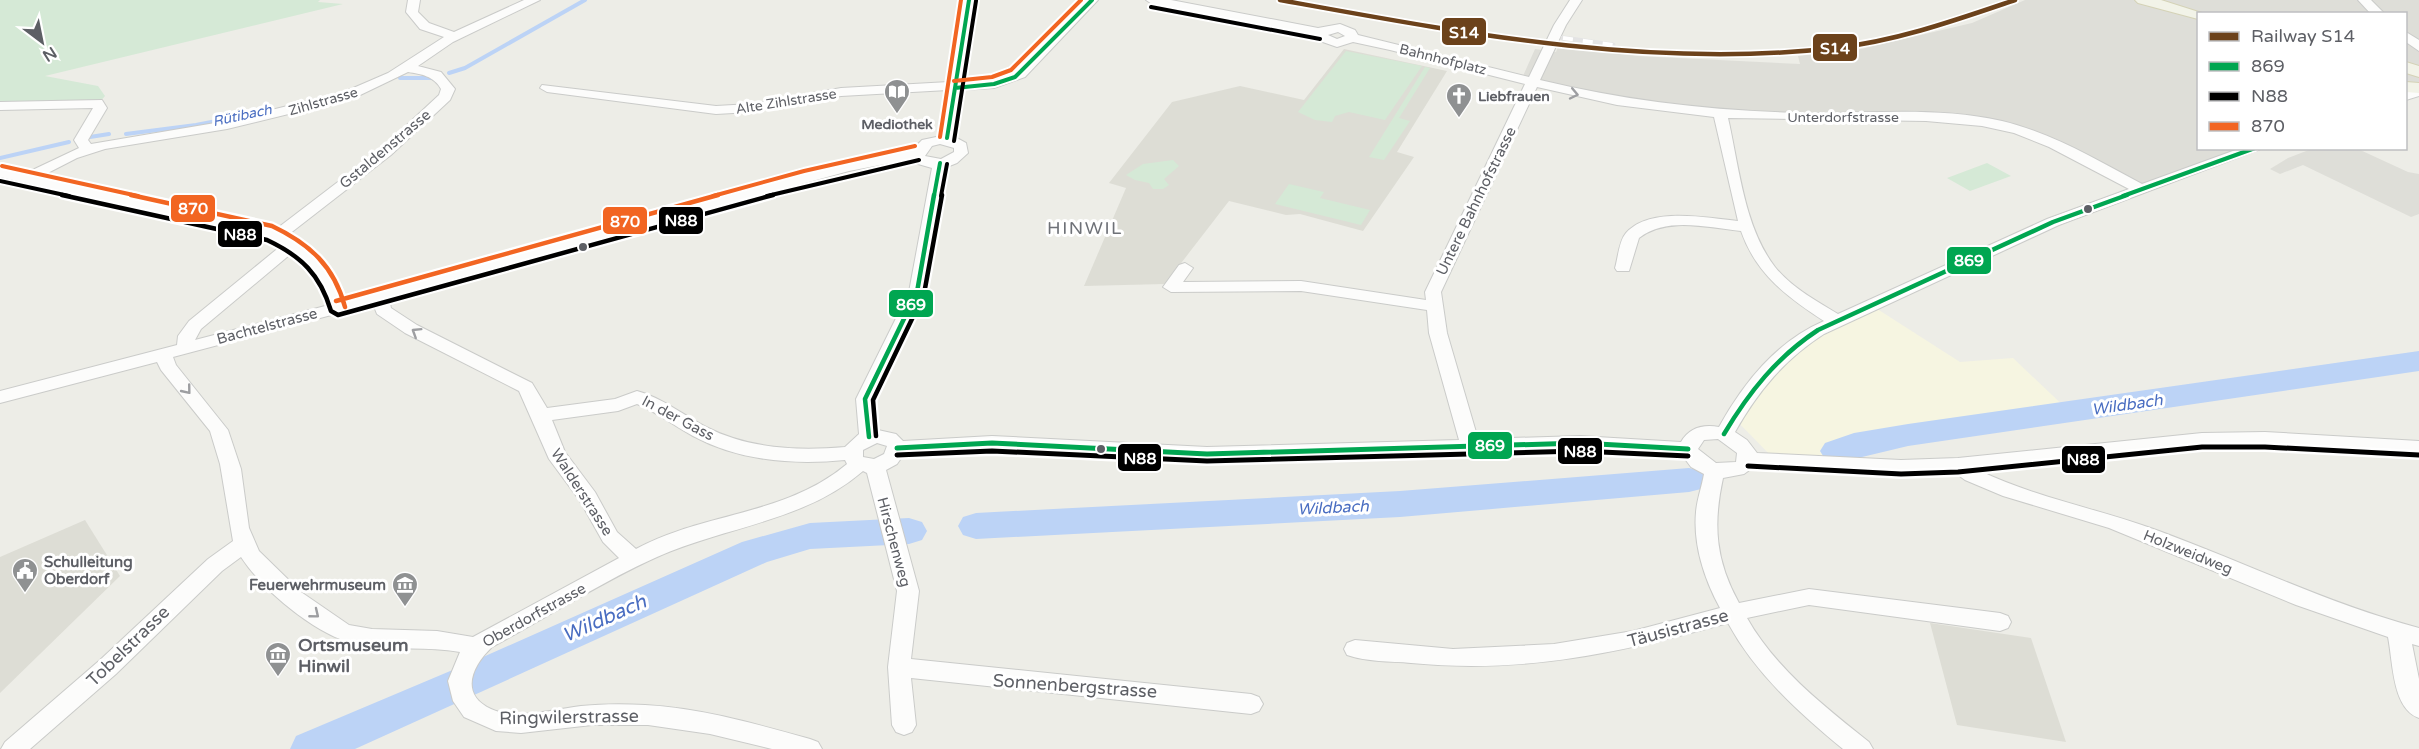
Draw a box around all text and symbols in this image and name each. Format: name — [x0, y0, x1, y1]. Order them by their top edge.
north arrow — [12, 12, 72, 72]
legend — [2197, 12, 2407, 150]
line badge: S14 — [1441, 17, 1487, 46]
text: S14 — [1449, 23, 1479, 43]
text: Railway S14 — [2251, 25, 2355, 47]
line badge: S14 — [1812, 33, 1858, 62]
text: S14 — [1820, 39, 1850, 59]
street label: Bahnhofplatz — [1398, 40, 1488, 79]
text: N — [39, 42, 60, 66]
text: 869 — [2251, 55, 2285, 77]
library icon: Mediothek — [882, 77, 912, 115]
church icon: Liebfrauen — [1444, 81, 1474, 119]
street label: Zihlstrasse — [287, 84, 360, 119]
street label: Alte Zihlstrasse — [735, 85, 838, 118]
text: N88 — [2251, 85, 2288, 107]
one-way arrow — [1569, 86, 1579, 99]
place label: Liebfrauen — [1478, 88, 1550, 105]
water label: Rütibach — [211, 101, 274, 130]
street label: Gstaldenstrasse — [336, 106, 434, 192]
street label: Unterdorfstrasse — [1787, 109, 1899, 126]
text: 870 — [2251, 115, 2285, 137]
place label: Mediothek — [861, 116, 933, 133]
street label: Untere Bahnhofstrasse — [1432, 124, 1520, 278]
line badge: 870 — [170, 194, 216, 223]
text: 870 — [178, 199, 208, 219]
unlabelled marker — [2082, 203, 2094, 215]
line badge: 870 — [602, 206, 648, 235]
line badge: N88 — [658, 206, 704, 235]
text: N88 — [665, 211, 697, 231]
text: 870 — [610, 212, 640, 232]
district label: HINWIL — [1047, 217, 1123, 239]
line badge: N88 — [217, 220, 263, 248]
text: N88 — [224, 225, 256, 245]
unlabelled marker — [577, 241, 589, 253]
line badge: 869 — [1946, 246, 1992, 275]
text: 869 — [1954, 251, 1984, 271]
line badge: 869 — [888, 289, 934, 318]
text: 869 — [896, 295, 926, 315]
street label: Bachtelstrasse — [215, 304, 319, 348]
one-way arrow — [412, 327, 422, 339]
one-way arrow — [179, 383, 190, 394]
water label: Wildbach — [2090, 390, 2165, 420]
street label: In der Gass — [639, 392, 717, 444]
line badge: 869 — [1467, 431, 1513, 460]
text: 869 — [1475, 436, 1505, 456]
line badge: N88 — [1557, 437, 1603, 465]
text: N88 — [1564, 442, 1596, 462]
unlabelled marker — [1095, 443, 1107, 455]
line badge: N88 — [1117, 443, 1162, 472]
street label: Walderstrasse — [547, 445, 617, 539]
line badge: N88 — [2061, 445, 2106, 474]
text: N88 — [1124, 449, 1156, 469]
text: N88 — [2067, 450, 2099, 470]
street label: Hirschenweg — [873, 495, 915, 589]
water label: Wildbach — [1297, 496, 1370, 520]
street label: Holzweidweg — [2141, 526, 2235, 578]
place label: Schulleitung Oberdorf — [44, 553, 133, 588]
public building icon: Schulleitung Oberdorf — [10, 556, 40, 594]
museum icon: Feuerwehrmuseum — [390, 570, 420, 608]
place label: Feuerwehrmuseum — [249, 576, 386, 594]
street label: Oberdorfstrasse — [479, 579, 589, 651]
water label: Wildbach — [559, 589, 651, 648]
street label: Tobelstrasse — [82, 601, 174, 691]
street label: Täusistrasse — [1625, 604, 1731, 652]
one-way arrow — [308, 607, 319, 618]
place label: Ortsmuseum Hinwil — [298, 634, 409, 677]
museum icon: Ortsmuseum Hinwil — [263, 640, 293, 678]
street label: Sonnenbergstrasse — [992, 669, 1158, 703]
street label: Ringwilerstrasse — [499, 705, 639, 729]

